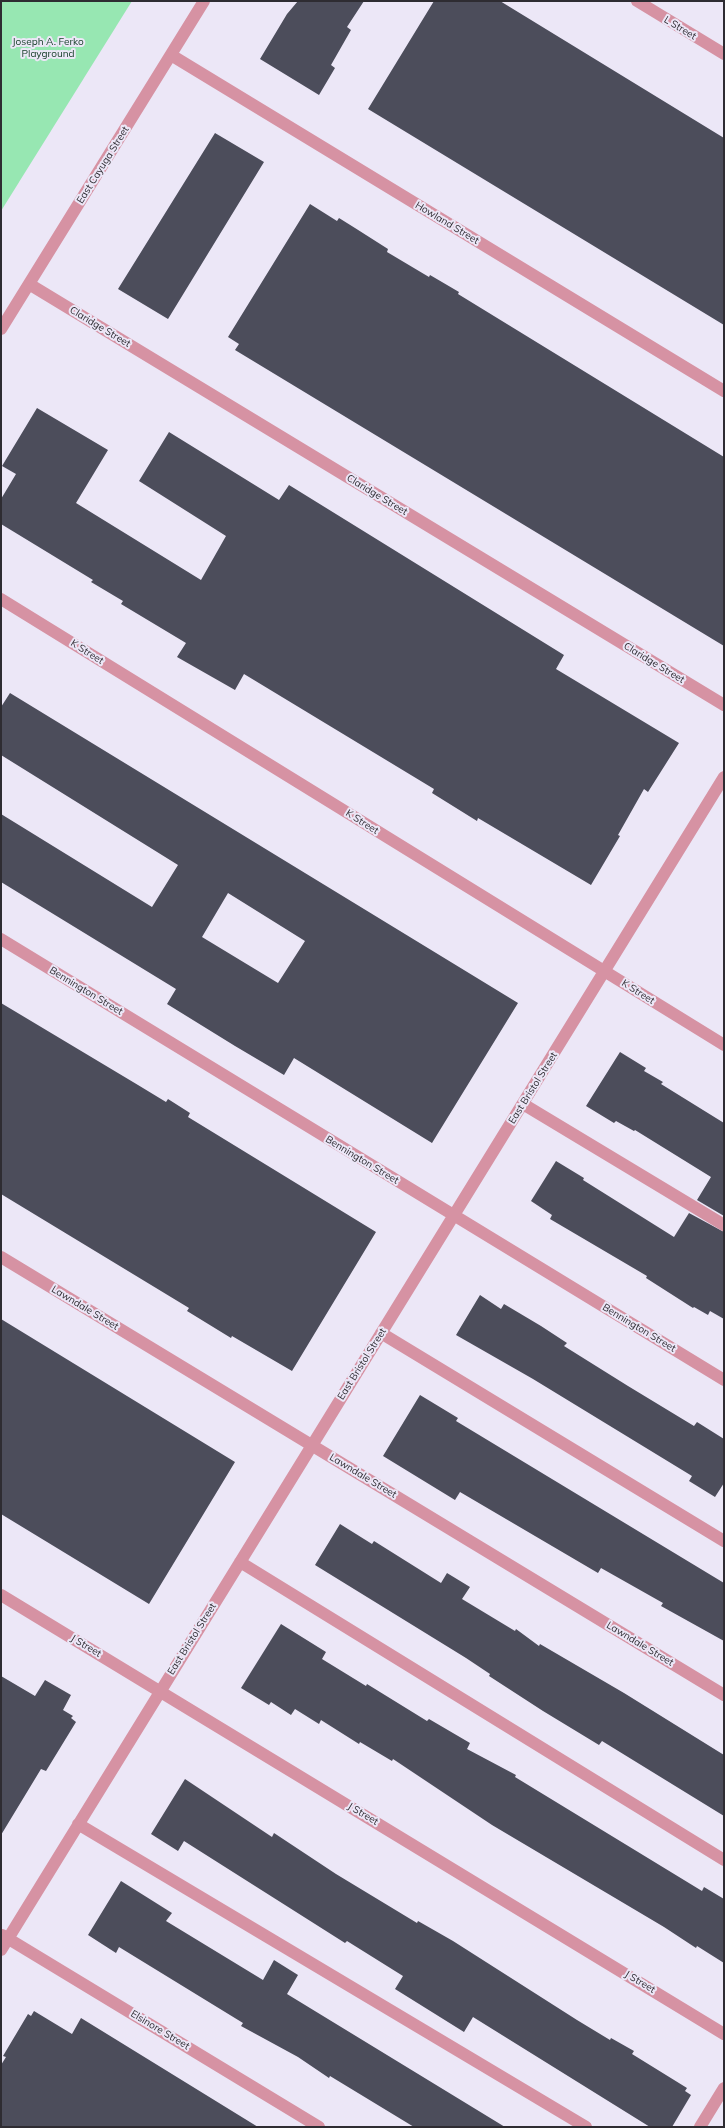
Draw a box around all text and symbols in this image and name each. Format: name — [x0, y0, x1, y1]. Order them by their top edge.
street label: L Street — [662, 14, 698, 42]
park label: Joseph A. Ferko Playground — [12, 36, 84, 60]
street label: East Cayuga Street — [74, 124, 132, 206]
street label: Howland Street — [413, 199, 481, 247]
street label: Claridge Street — [67, 304, 133, 350]
street label: Claridge Street — [344, 472, 410, 518]
street label: K Street — [68, 637, 106, 667]
street label: Claridge Street — [621, 640, 687, 686]
street label: K Street — [343, 807, 381, 837]
street label: Bennington Street — [47, 964, 125, 1018]
street label: K Street — [619, 977, 657, 1007]
street label: East Bristol Street — [506, 1050, 560, 1126]
street label: Bennington Street — [323, 1133, 401, 1187]
street label: Lawndale Street — [49, 1283, 121, 1333]
street label: Bennington Street — [600, 1301, 678, 1355]
street label: East Bristol Street — [335, 1326, 389, 1402]
street label: Lawndale Street — [327, 1451, 399, 1501]
street label: East Bristol Street — [165, 1601, 219, 1677]
street label: Lawndale Street — [604, 1619, 676, 1669]
street label: J Street — [69, 1632, 103, 1660]
street label: J Street — [346, 1800, 380, 1828]
street label: J Street — [623, 1968, 657, 1996]
street label: Elsinore Street — [128, 2008, 192, 2052]

